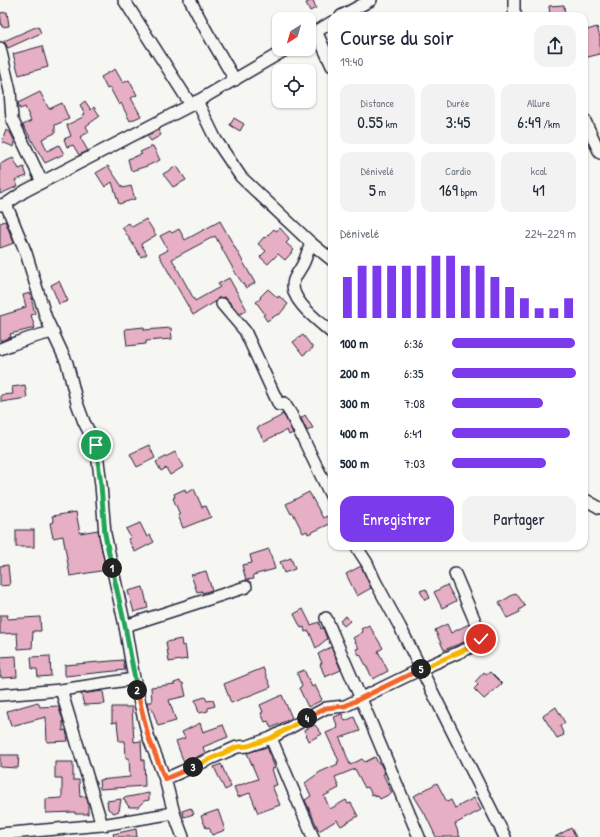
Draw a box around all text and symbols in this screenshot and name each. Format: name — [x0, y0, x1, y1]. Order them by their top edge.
north arrow — [272, 12, 316, 56]
map controls — [272, 12, 316, 108]
text: Course du soir — [340, 22, 454, 52]
button: share — [534, 25, 576, 67]
text: 19:40 — [340, 52, 363, 70]
button: locate — [272, 64, 316, 108]
text: Distance — [361, 96, 394, 110]
text: Durée — [447, 96, 469, 110]
text: Allure — [527, 96, 550, 110]
text: 0.55 — [357, 110, 383, 133]
text: 3:45 — [445, 110, 471, 133]
text: 6:49 — [517, 110, 541, 133]
text: km — [383, 117, 397, 131]
text: /km — [541, 117, 560, 131]
text: Dénivelé — [361, 164, 394, 178]
text: Cardio — [445, 164, 471, 178]
text: kcal — [531, 164, 547, 178]
text: 5 — [369, 178, 376, 201]
text: 169 — [439, 178, 458, 201]
text: 41 — [532, 178, 545, 201]
text: m — [376, 185, 386, 199]
text: bpm — [458, 185, 477, 199]
text: Dénivelé — [340, 224, 379, 242]
text: 224–229 m — [525, 224, 576, 242]
text: 100 m — [340, 334, 368, 352]
text: 6:36 — [404, 334, 423, 352]
text: 200 m — [340, 364, 370, 382]
text: 6:35 — [404, 364, 424, 382]
text: 300 m — [340, 394, 369, 412]
text: 7:08 — [404, 394, 425, 412]
text: 400 m — [340, 424, 368, 442]
text: 6:41 — [404, 424, 422, 442]
pin — [79, 428, 113, 462]
icon: arrive — [85, 434, 107, 456]
text: 500 m — [340, 454, 369, 472]
text: 7:03 — [404, 454, 425, 472]
button: Enregistrer — [340, 496, 454, 542]
button: Partager — [462, 496, 576, 542]
pin: 1 — [102, 558, 122, 578]
text: 1 — [110, 561, 114, 575]
pin — [464, 622, 498, 656]
icon: check — [470, 628, 492, 650]
pin: 5 — [411, 659, 431, 679]
text: 5 — [419, 662, 423, 676]
pin: 2 — [127, 680, 147, 700]
text: 2 — [134, 683, 140, 697]
pin: 4 — [297, 708, 317, 728]
text: 4 — [305, 711, 309, 725]
pin: 3 — [183, 757, 203, 777]
text: 3 — [191, 760, 195, 774]

